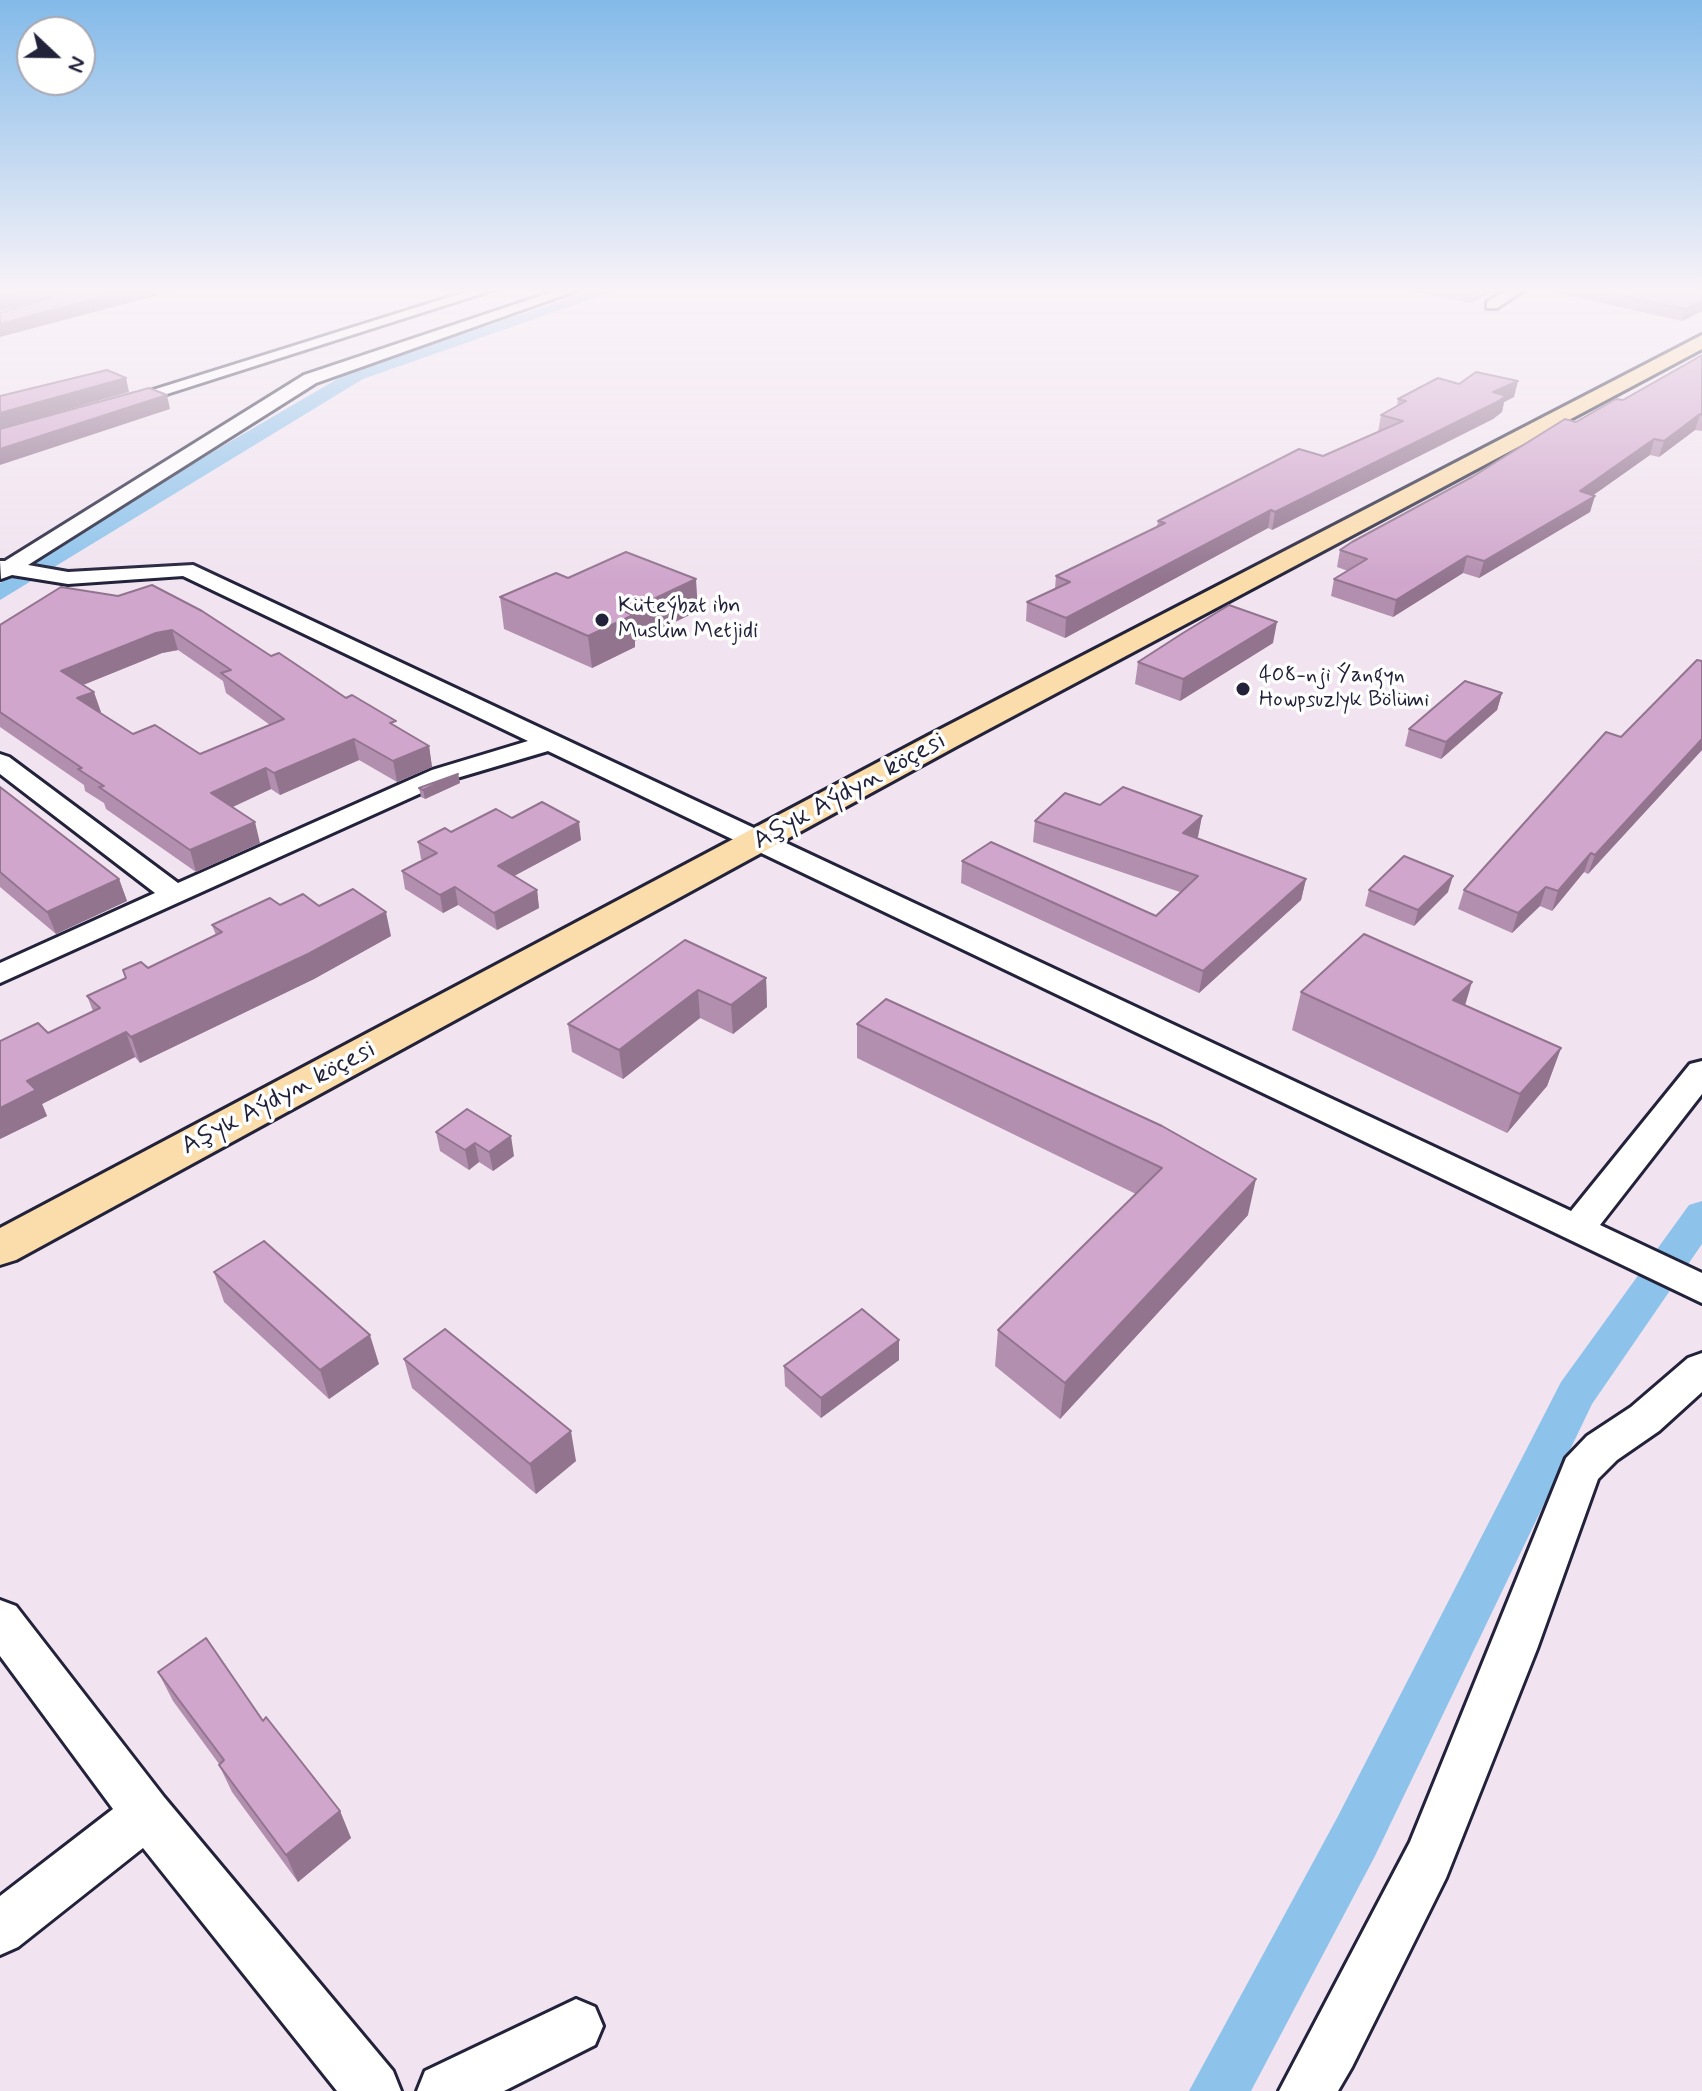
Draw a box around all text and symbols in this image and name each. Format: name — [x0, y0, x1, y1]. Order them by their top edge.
north arrow — [16, 16, 96, 96]
text: N — [61, 52, 92, 76]
place label: Küteýbat ibn Muslim Metjidi — [618, 594, 758, 646]
marker: Küteýbat ibn Muslim Metjidi — [593, 611, 611, 629]
place label: 408-nji Ýangyn Howpsuzlyk Bölümi — [1259, 663, 1429, 714]
marker: 408-nji Ýangyn Howpsuzlyk Bölümi — [1234, 680, 1252, 698]
street label: Aşyk Aýdyn köçesi — [748, 726, 952, 858]
street label: Aşyk Aýdyn köçesi — [177, 1035, 381, 1163]

